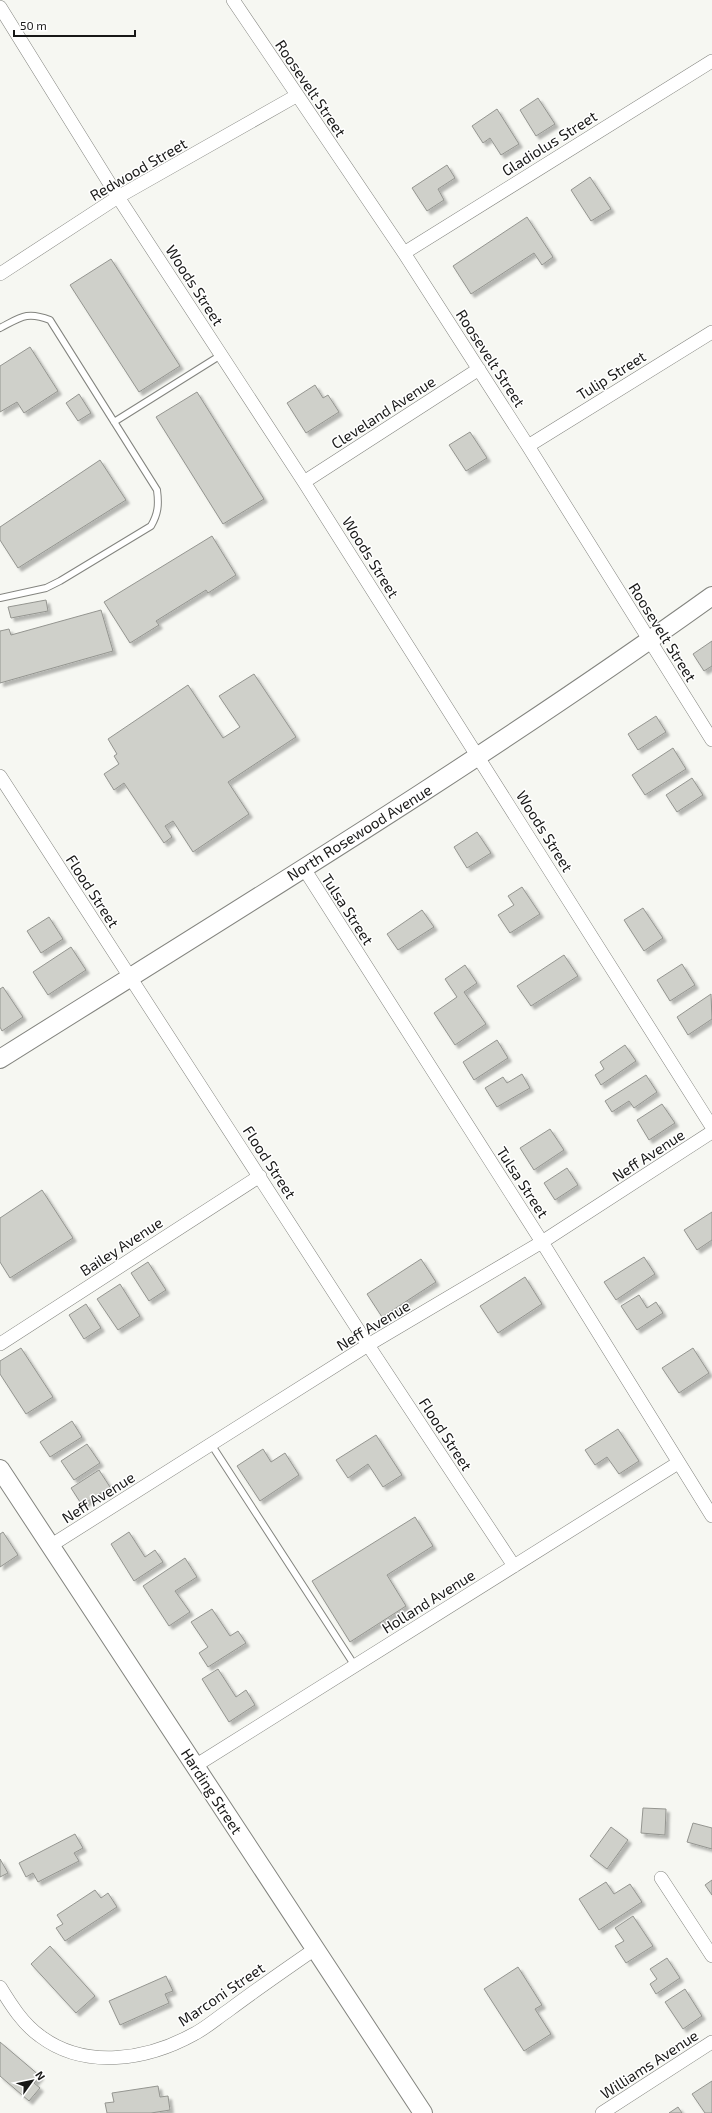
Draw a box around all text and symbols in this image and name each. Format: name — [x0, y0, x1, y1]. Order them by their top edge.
scale bar — [14, 12, 135, 38]
text: 50 m — [20, 18, 47, 32]
street label: Roosevelt Street — [272, 36, 350, 140]
street label: Gladiolus Street — [498, 106, 600, 179]
street label: Redwood Street — [86, 134, 190, 204]
street label: Woods Street — [162, 241, 228, 329]
street label: Roosevelt Street — [453, 306, 529, 410]
street label: Tulip Street — [573, 347, 649, 403]
street label: Cleveland Avenue — [328, 372, 438, 452]
street label: Woods Street — [339, 513, 403, 601]
street label: Roosevelt Street — [625, 579, 701, 685]
street label: North Rosewood Avenue — [283, 780, 435, 884]
street label: Woods Street — [513, 787, 577, 875]
street label: Flood Street — [63, 851, 123, 931]
street label: Tulsa Street — [318, 870, 378, 948]
street label: Flood Street — [240, 1122, 300, 1202]
street label: Neff Avenue — [608, 1125, 688, 1185]
street label: Tulsa Street — [493, 1143, 553, 1221]
street label: Bailey Avenue — [76, 1213, 166, 1279]
street label: Neff Avenue — [333, 1296, 413, 1354]
street label: Flood Street — [416, 1394, 476, 1474]
street label: Neff Avenue — [58, 1467, 138, 1527]
street label: Holland Avenue — [378, 1565, 478, 1637]
street label: Harding Street — [178, 1745, 247, 1837]
street label: Marconi Street — [174, 1958, 268, 2030]
street label: Williams Avenue — [597, 2026, 701, 2102]
north arrow — [12, 2061, 52, 2101]
text: N — [33, 2068, 48, 2082]

